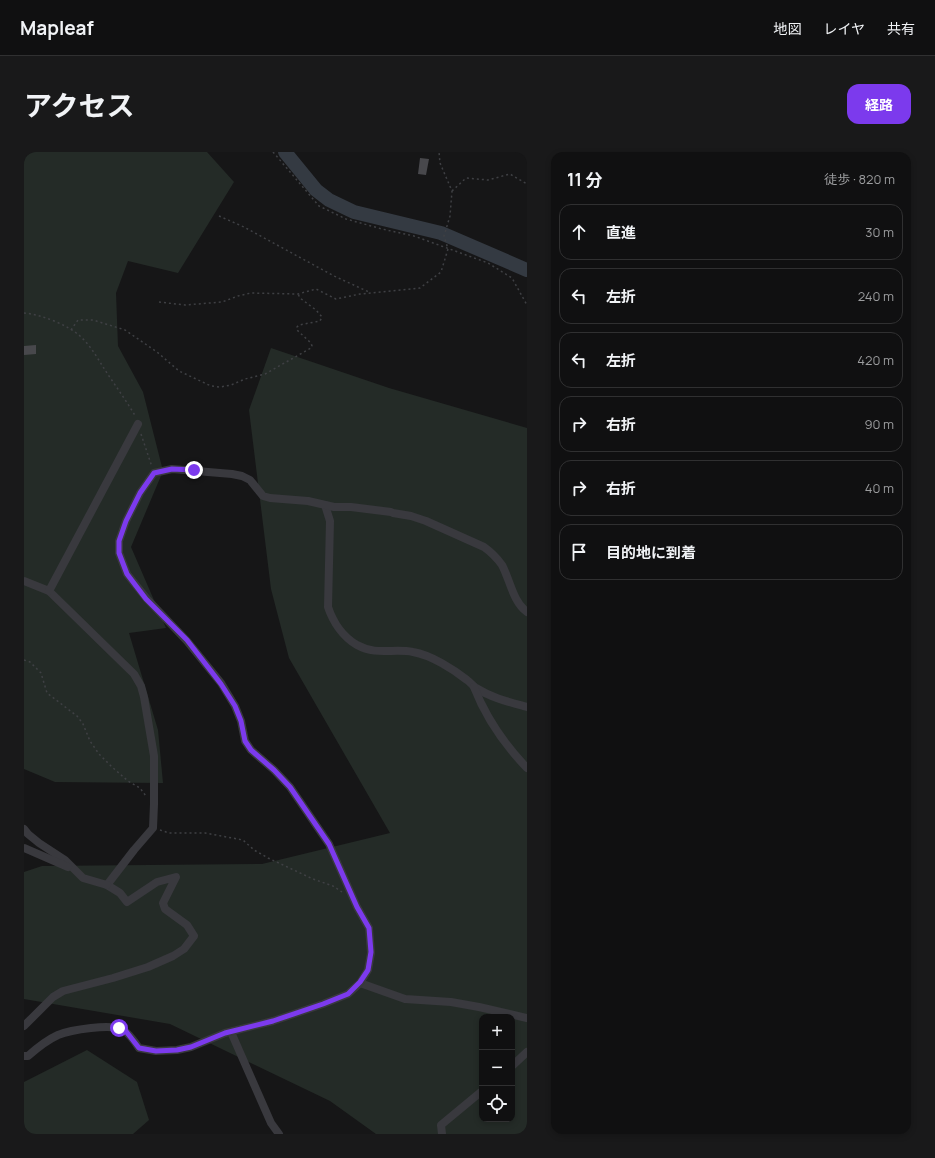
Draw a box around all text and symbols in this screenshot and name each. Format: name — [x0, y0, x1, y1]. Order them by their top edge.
text: Mapleaf — [20, 15, 94, 41]
text: 地図 — [773, 19, 801, 38]
text: レイヤ — [823, 19, 865, 38]
text: 共有 — [887, 19, 915, 38]
button: 経路 — [847, 84, 911, 124]
text: アクセス — [24, 86, 135, 124]
text: 11 分 — [567, 168, 602, 191]
text: 徒歩 · 820 m — [824, 170, 895, 188]
icon: ahead — [568, 221, 590, 243]
text: 直進 — [606, 222, 636, 243]
text: 30 m — [865, 223, 894, 241]
icon: left — [568, 285, 590, 307]
text: 左折 — [606, 286, 636, 307]
text: 240 m — [858, 287, 894, 305]
icon: left — [568, 349, 590, 371]
text: 左折 — [606, 350, 636, 371]
text: 420 m — [857, 351, 894, 369]
icon: right — [568, 413, 590, 435]
text: 右折 — [606, 414, 636, 435]
text: 90 m — [864, 415, 894, 433]
route end — [185, 461, 203, 479]
icon: right — [568, 477, 590, 499]
text: 右折 — [606, 478, 636, 499]
text: 40 m — [865, 479, 894, 497]
icon: arrive — [568, 541, 590, 563]
text: 目的地に到着 — [606, 542, 696, 563]
map controls — [479, 1014, 515, 1122]
button: + — [479, 1014, 515, 1050]
route start — [110, 1019, 128, 1037]
button: − — [479, 1050, 515, 1086]
button: locate — [479, 1086, 515, 1122]

